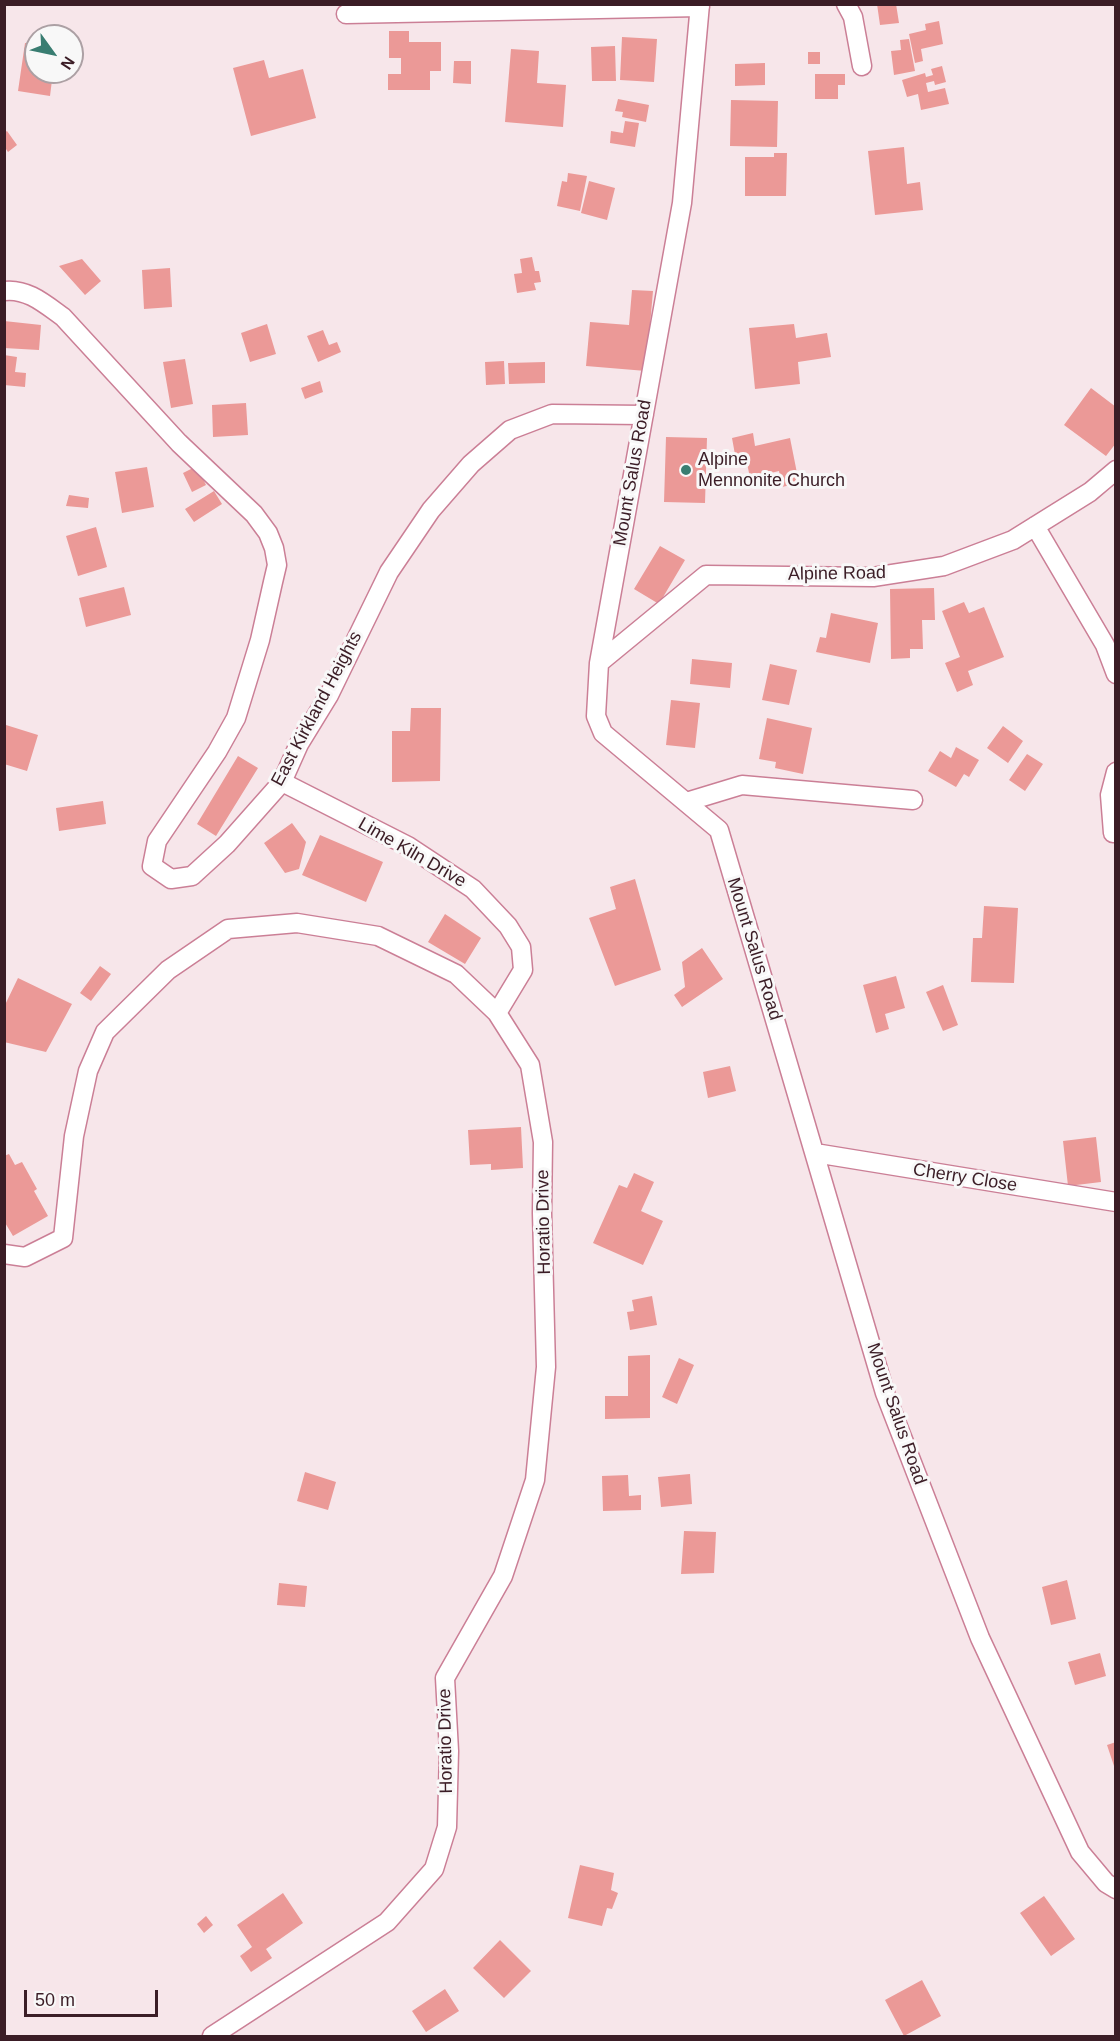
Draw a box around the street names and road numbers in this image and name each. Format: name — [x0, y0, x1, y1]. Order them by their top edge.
street label: Mount Salus Road — [610, 398, 656, 548]
street label: Alpine Road — [788, 562, 886, 586]
street label: East Kirkland Heights — [267, 628, 367, 790]
street label: Lime Kiln Drive — [354, 813, 470, 893]
street label: Mount Salus Road — [722, 875, 786, 1023]
street label: Cherry Close — [911, 1159, 1019, 1197]
street label: Horatio Drive — [532, 1169, 556, 1275]
street label: Mount Salus Road — [862, 1340, 930, 1488]
street label: Horatio Drive — [434, 1688, 458, 1794]

